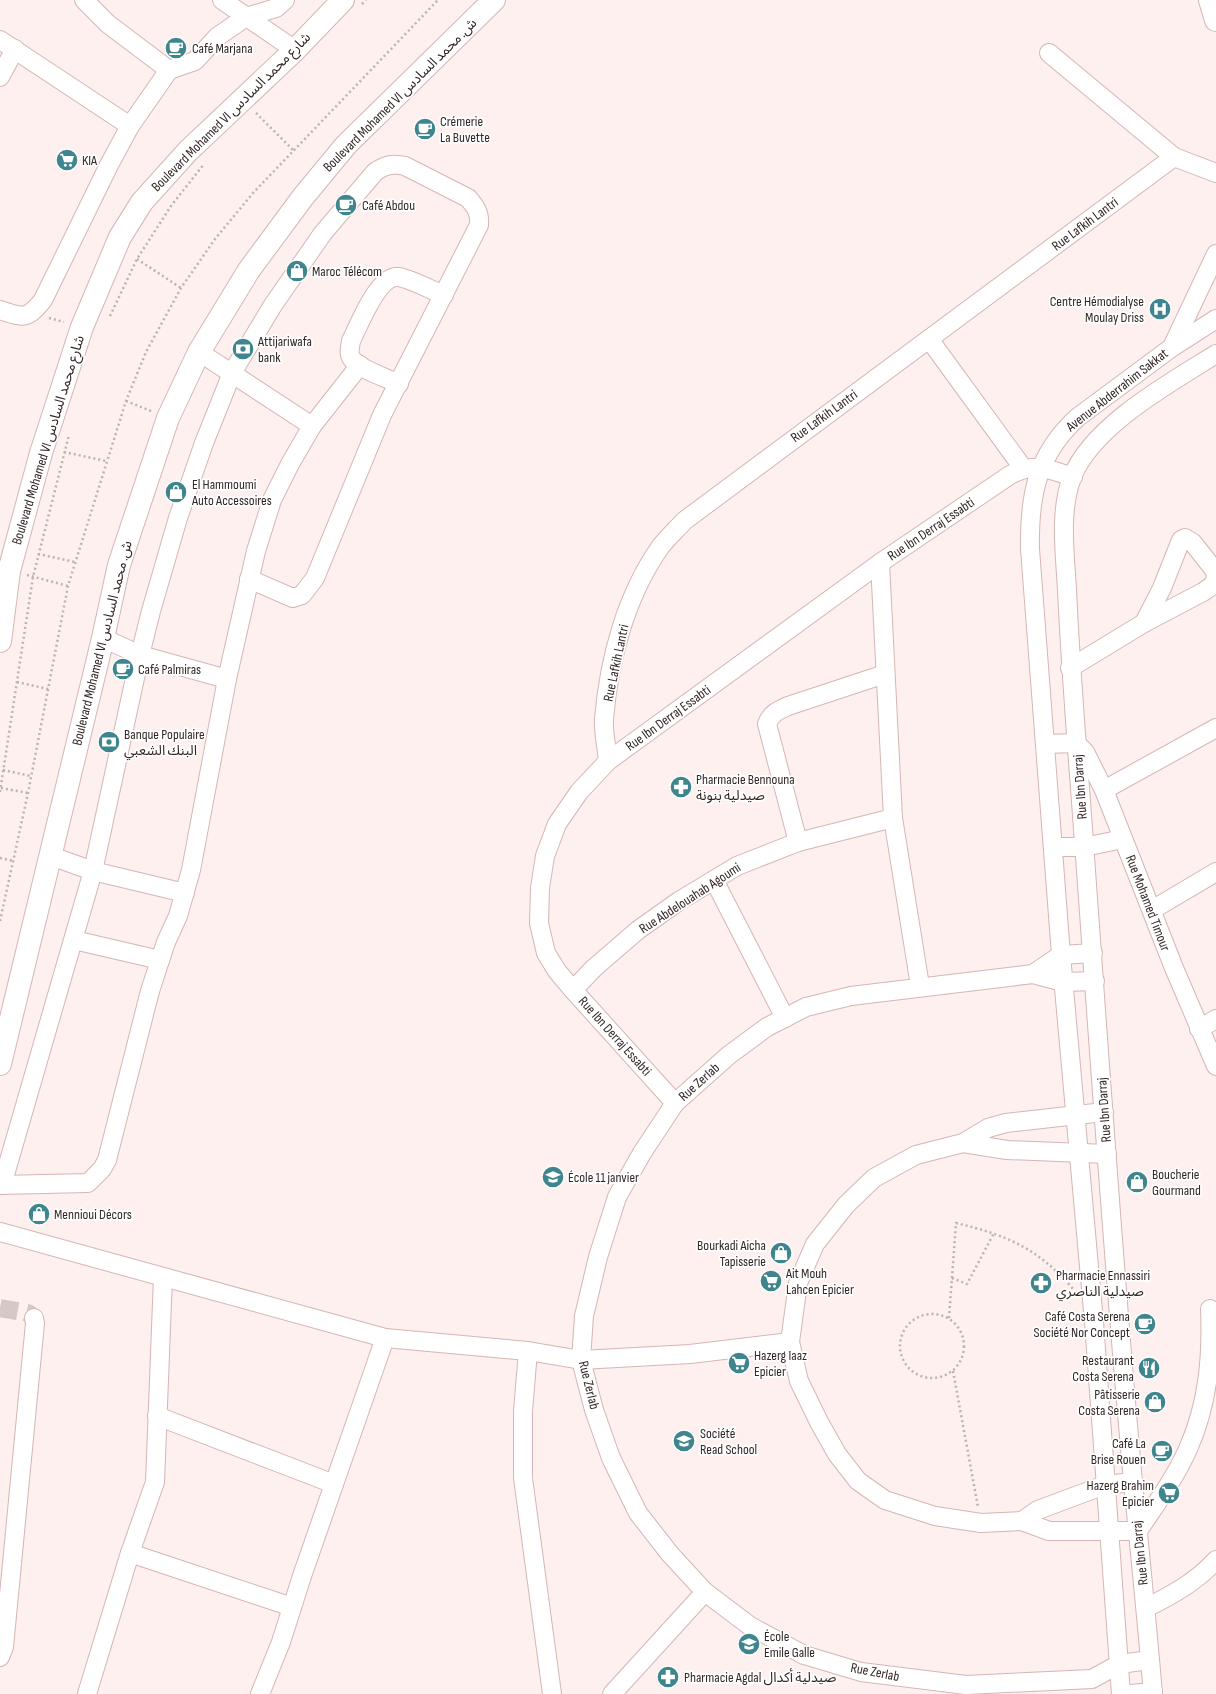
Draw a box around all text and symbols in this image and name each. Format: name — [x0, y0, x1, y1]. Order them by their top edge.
street label: Boulevard Mohamed VI ش. محمد السادس — [320, 15, 480, 175]
street label: Boulevard Mohamed VI شارع محمد السادس — [148, 29, 316, 197]
cafe icon: Café Marjana — [163, 35, 189, 61]
place label: Café Marjana — [192, 40, 253, 57]
place label: Crémerie La Buvette — [440, 113, 490, 146]
cafe icon: Crémerie La Buvette — [412, 116, 438, 142]
supermarket icon: KIA — [54, 147, 80, 173]
place label: KIA — [82, 152, 98, 169]
cafe icon: Café Abdou — [333, 192, 359, 218]
street label: Rue Lafkih Lantri — [1049, 194, 1121, 254]
place label: Café Abdou — [362, 197, 415, 214]
shop icon: Maroc Télécom — [284, 258, 310, 284]
place label: Maroc Télécom — [312, 263, 382, 280]
place label: Centre Hémodialyse Moulay Driss — [1050, 293, 1144, 326]
hospital icon: Centre Hémodialyse Moulay Driss — [1147, 296, 1173, 322]
street label: Boulevard Mohamed VI شارع محمد السادس — [8, 333, 90, 547]
place label: Attijariwafa bank — [257, 333, 312, 366]
bank icon: Attijariwafa bank — [230, 336, 256, 362]
street label: Avenue Abderrahim Sakkat — [1062, 345, 1171, 436]
street label: Rue Lafkih Lantri — [787, 386, 861, 446]
place label: El Hammoumi Auto Accessoires — [191, 476, 272, 509]
shop icon: El Hammoumi Auto Accessoires — [163, 479, 189, 505]
street label: Rue Ibn Derraj Essabti — [884, 494, 978, 564]
street label: Boulevard Mohamed VI ش. محمد السادس — [68, 539, 136, 747]
street label: Rue Lafkih Lantri — [600, 623, 632, 703]
cafe icon: Café Palmiras — [110, 656, 136, 682]
place label: Café Palmiras — [138, 661, 201, 678]
street label: Rue Ibn Derraj Essabti — [622, 681, 714, 755]
place label: Banque Populaire البنك الشعبي — [124, 726, 205, 761]
bank icon: Banque Populaire البنك الشعبي — [96, 729, 122, 755]
street label: Rue Ibn Darraj — [1069, 754, 1091, 820]
place label: Pharmacie Bennouna صيدلية بنونة — [696, 771, 795, 804]
pharmacy icon: Pharmacie Bennouna صيدلية بنونة — [668, 774, 694, 800]
street label: Rue Mohamed Timour — [1122, 853, 1174, 953]
street label: Rue Abdelouahab Agoumi — [636, 859, 744, 937]
street label: Rue Ibn Derraj Essabti — [575, 993, 655, 1079]
street label: Rue ZerIab — [675, 1059, 723, 1105]
street label: Rue Ibn Darraj — [1093, 1077, 1115, 1143]
school or university icon: École 11 janvier — [540, 1164, 566, 1190]
place label: Boucherie Gourmand — [1152, 1166, 1201, 1199]
place label: École 11 janvier — [568, 1169, 639, 1186]
shop icon: Boucherie Gourmand — [1124, 1169, 1150, 1195]
shop icon: Mennioui Décors — [26, 1201, 52, 1227]
place label: Mennioui Décors — [54, 1206, 132, 1223]
place label: Bourkadi Aicha Tapisserie — [697, 1237, 766, 1270]
shop icon: Bourkadi Aicha Tapisserie — [768, 1240, 794, 1266]
place label: Ait Mouh Lahcen Epicier — [785, 1265, 854, 1298]
place label: Pharmacie Ennassiri صيدلية الناصري — [1056, 1267, 1150, 1302]
supermarket icon: Ait Mouh Lahcen Epicier — [758, 1268, 784, 1294]
pharmacy icon: Pharmacie Ennassiri صيدلية الناصري — [1028, 1270, 1054, 1296]
place label: Café Costa Serena Société Nor Concept — [1033, 1308, 1130, 1341]
cafe icon: Café Costa Serena Société Nor Concept — [1132, 1311, 1158, 1337]
place label: Hazerg Iaaz Epicier — [754, 1347, 807, 1380]
supermarket icon: Hazerg Iaaz Epicier — [726, 1350, 752, 1376]
place label: Restaurant Costa Serena — [1072, 1352, 1134, 1385]
restaurant icon: Restaurant Costa Serena — [1136, 1355, 1162, 1381]
street label: Rue ZerIab — [575, 1359, 603, 1411]
place label: Pâtisserie Costa Serena — [1078, 1386, 1140, 1419]
shop icon: Pâtisserie Costa Serena — [1142, 1389, 1168, 1415]
place label: Société Read School — [700, 1425, 757, 1458]
school or university icon: Société Read School — [671, 1428, 697, 1454]
place label: Café La Brise Rouen — [1091, 1435, 1146, 1468]
cafe icon: Café La Brise Rouen — [1149, 1438, 1175, 1464]
place label: Hazerg Brahim Epicier — [1087, 1477, 1154, 1510]
supermarket icon: Hazerg Brahim Epicier — [1156, 1480, 1182, 1506]
street label: Rue Ibn Darraj — [1128, 1520, 1152, 1586]
place label: École Emile Galle — [764, 1628, 815, 1661]
school or university icon: École Emile Galle — [736, 1631, 762, 1657]
street label: Rue ZerIab — [849, 1659, 901, 1685]
pharmacy icon: Pharmacie Agdal صيدلية أكدال — [655, 1664, 681, 1690]
place label: Pharmacie Agdal صيدلية أكدال — [684, 1668, 837, 1686]

